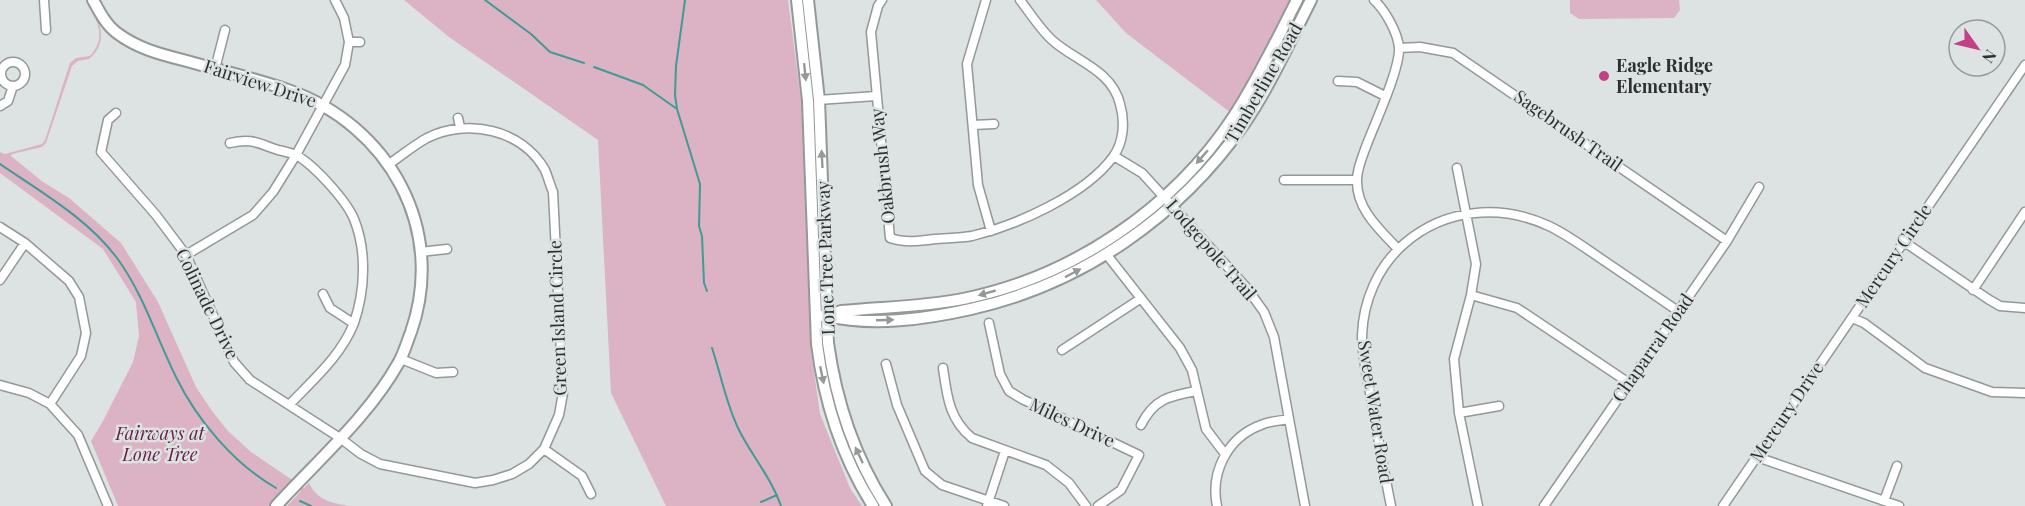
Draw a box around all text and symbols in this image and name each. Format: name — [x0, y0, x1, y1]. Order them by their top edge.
street label: Timberline Road — [1219, 18, 1308, 147]
north arrow — [1947, 18, 2007, 78]
text: N — [1978, 46, 2002, 68]
place label: Eagle Ridge Elementary — [1616, 53, 1713, 98]
street label: Fairview Drive — [201, 54, 320, 113]
one-way arrow — [800, 62, 810, 81]
marker: Eagle Ridge Elementary — [1597, 69, 1611, 83]
street label: Sagebrush Trail — [1510, 84, 1627, 176]
street label: Oakbrush Way — [864, 107, 900, 225]
one-way arrow — [1196, 149, 1209, 164]
one-way arrow — [817, 150, 826, 169]
street label: Lone Tree Parkway — [810, 180, 840, 336]
street label: Lodgepole Trail — [1161, 194, 1262, 305]
street label: Mercury Circle — [1850, 199, 1937, 312]
street label: Green Island Circle — [542, 240, 572, 396]
street label: Colinade Drive — [171, 244, 245, 363]
one-way arrow — [1064, 268, 1081, 278]
street label: Chaparral Road — [1606, 288, 1699, 406]
one-way arrow — [978, 289, 996, 298]
one-way arrow — [876, 315, 895, 324]
street label: Sweet Water Road — [1353, 339, 1399, 486]
street label: Mercury Drive — [1744, 356, 1829, 466]
one-way arrow — [818, 365, 827, 384]
street label: Miles Drive — [1026, 392, 1119, 452]
park label: Fairways at Lone Tree — [114, 421, 206, 466]
one-way arrow — [854, 446, 863, 463]

